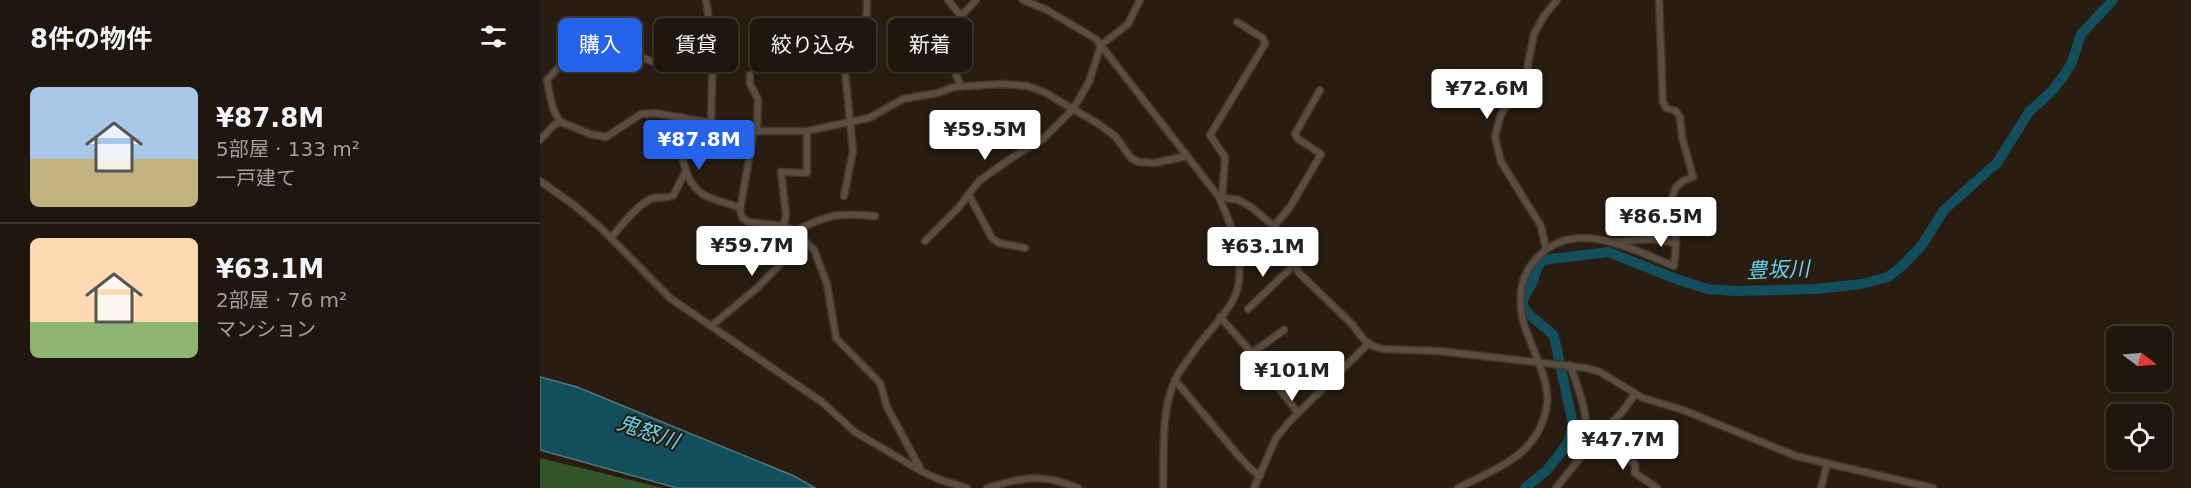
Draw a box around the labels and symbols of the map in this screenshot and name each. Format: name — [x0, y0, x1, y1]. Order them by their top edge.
pin: ¥72.6M — [1438, 69, 1536, 120]
pin: ¥59.5M — [936, 110, 1034, 161]
pin: ¥87.8M — [650, 120, 748, 171]
pin: ¥86.5M — [1612, 197, 1710, 248]
pin: ¥59.7M — [703, 226, 801, 277]
pin: ¥63.1M — [1214, 227, 1312, 278]
water label: 豊坂川 — [1746, 257, 1812, 283]
north arrow — [2106, 326, 2172, 392]
pin: ¥101M — [1250, 351, 1334, 402]
water label: 鬼怒川 — [614, 410, 684, 454]
pin: ¥47.7M — [1574, 420, 1672, 471]

